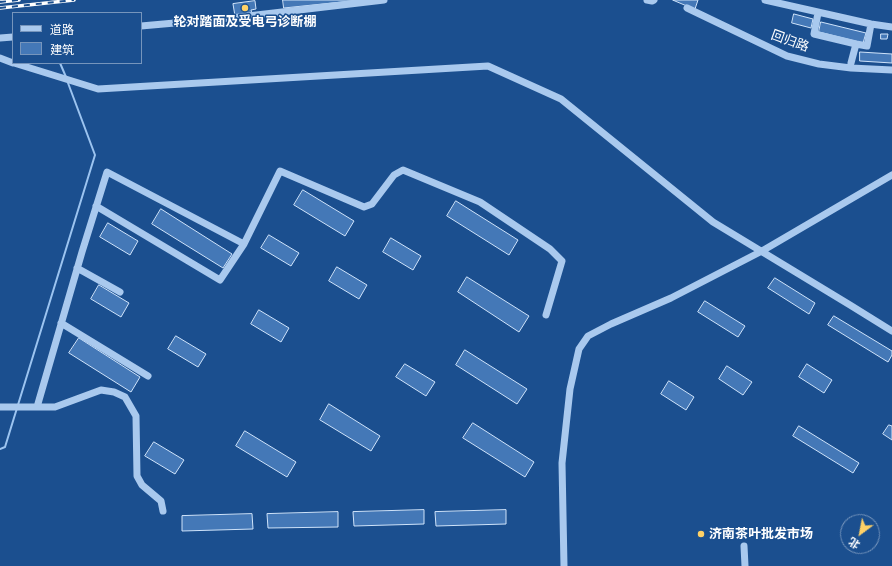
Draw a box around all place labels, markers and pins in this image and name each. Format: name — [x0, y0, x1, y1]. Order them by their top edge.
marker: 轮对踏面及受电弓诊断棚 — [240, 3, 250, 13]
place label: 轮对踏面及受电弓诊断棚 — [174, 14, 316, 30]
place label: 济南茶叶批发市场 — [709, 526, 813, 542]
marker: 济南茶叶批发市场 — [696, 529, 706, 539]

